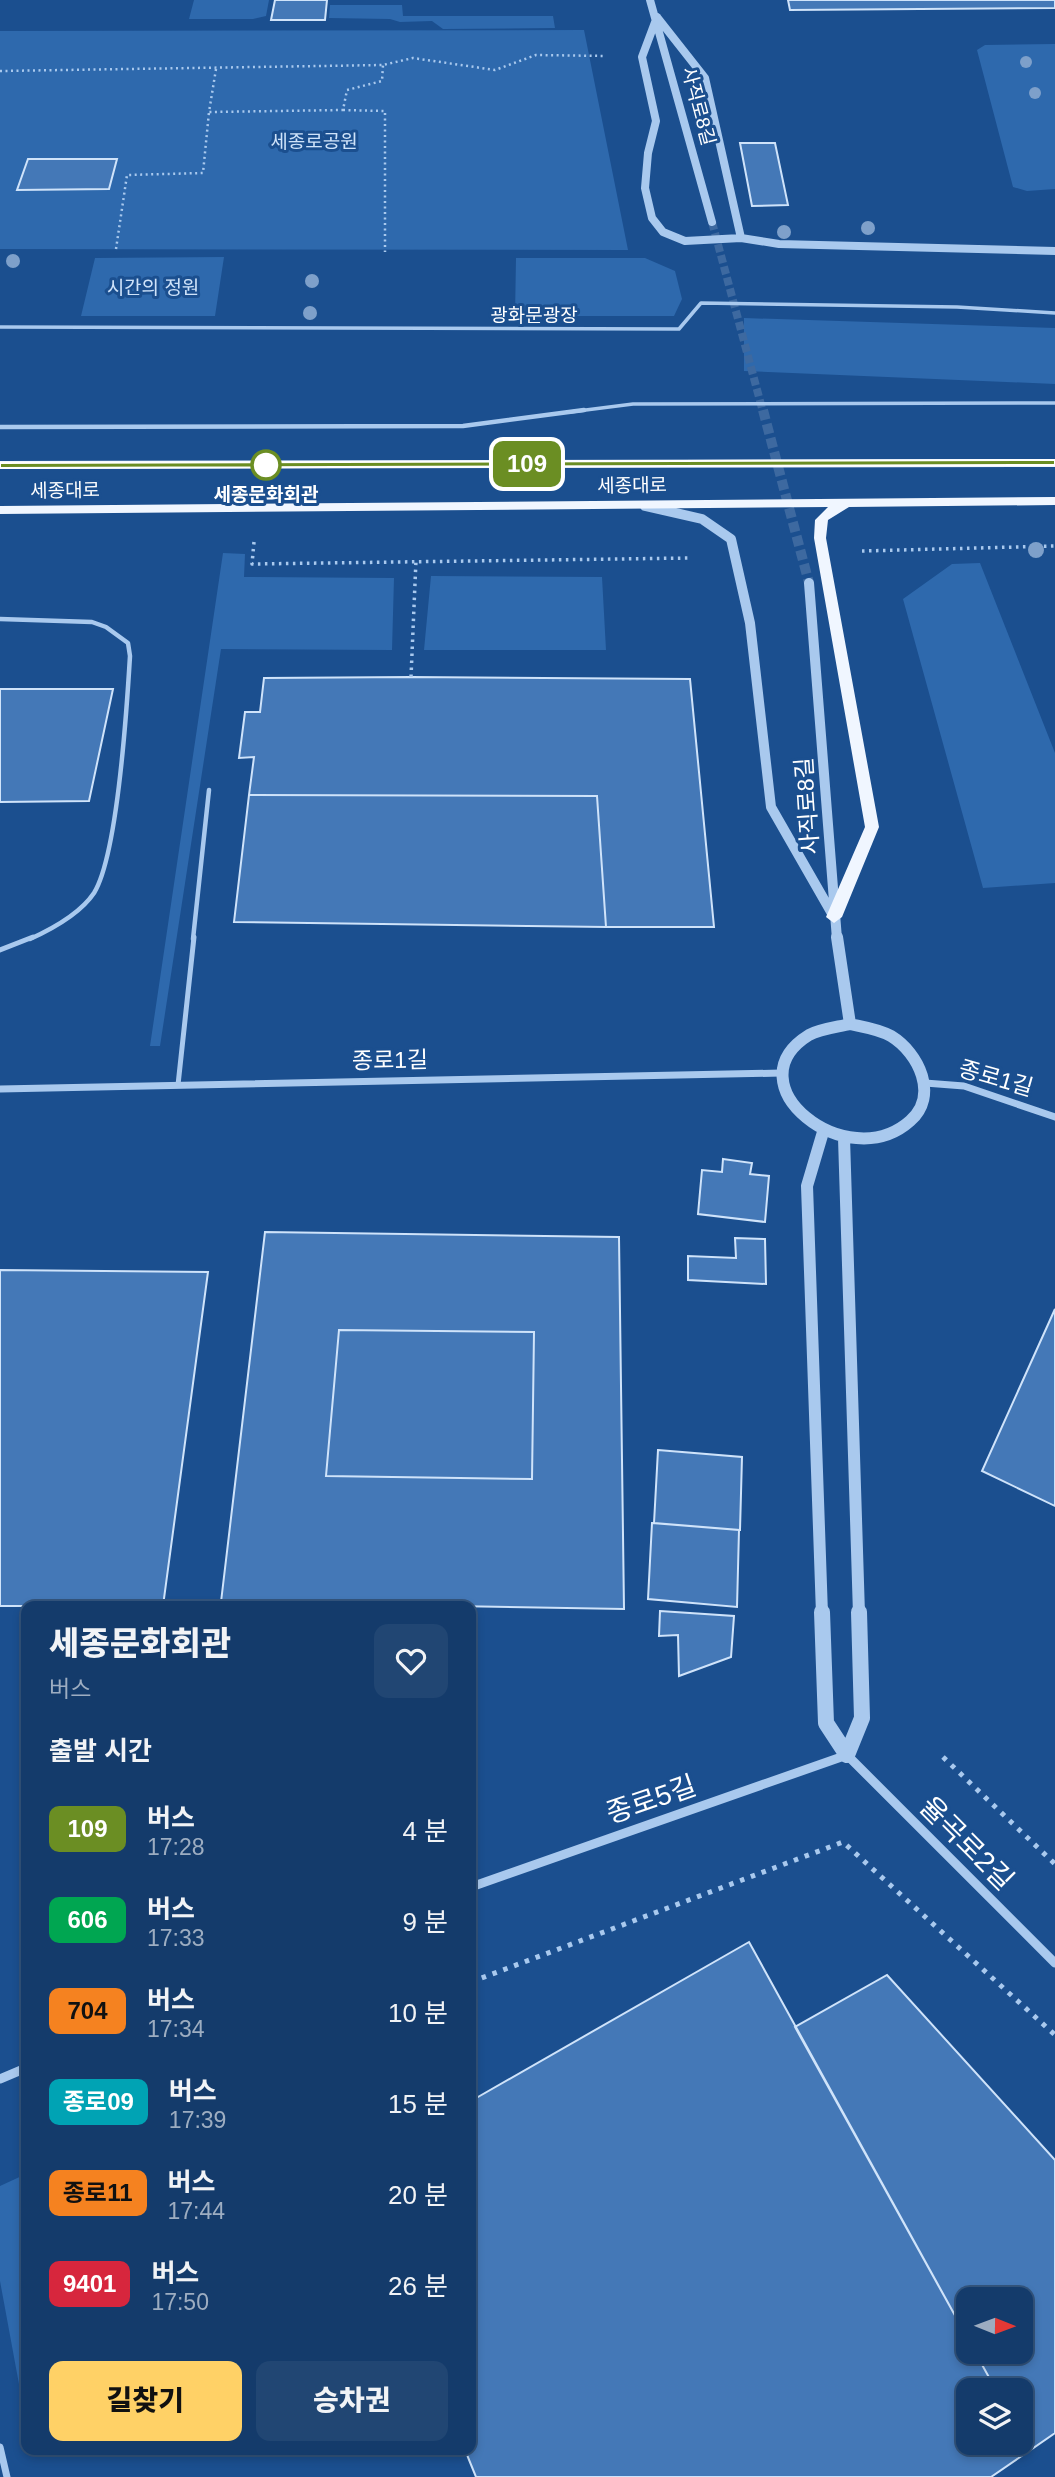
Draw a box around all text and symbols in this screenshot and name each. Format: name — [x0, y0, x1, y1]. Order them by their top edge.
street label: 사직로8길 — [678, 65, 719, 148]
park label: 세종로공원 — [270, 131, 358, 152]
park label: 시간의 정원 — [107, 277, 199, 298]
street label: 광화문광장 — [490, 305, 578, 326]
line badge: 109 — [487, 441, 567, 487]
marker: 세종문화회관 — [251, 450, 281, 480]
text: 109 — [507, 450, 547, 477]
street label: 세종대로 — [597, 474, 667, 497]
street label: 세종대로 — [30, 479, 100, 502]
place label: 세종문화회관 — [214, 484, 319, 505]
street label: 사직로8길 — [791, 756, 823, 856]
street label: 종로1길 — [352, 1046, 428, 1074]
street label: 종로1길 — [956, 1055, 1036, 1101]
button: heart — [374, 1624, 448, 1698]
text: 세종문화회관 — [49, 1625, 231, 1662]
text: 버스 — [49, 1676, 91, 1702]
text: 출발 시간 — [49, 1736, 152, 1766]
street label: 종로5길 — [602, 1770, 700, 1829]
street label: 율곡로2길 — [914, 1790, 1020, 1896]
text: 버스 — [147, 1803, 195, 1833]
text: 109 — [67, 1815, 108, 1842]
text: 4 분 — [402, 1816, 448, 1846]
text: 17:28 — [147, 1834, 205, 1860]
text: 버스 — [147, 1894, 195, 1924]
text: 606 — [67, 1906, 108, 1933]
text: 9 분 — [402, 1907, 448, 1937]
text: 17:33 — [147, 1925, 205, 1951]
text: 버스 — [147, 1985, 195, 2015]
text: 704 — [67, 1997, 108, 2024]
text: 10 분 — [388, 1998, 448, 2028]
text: 17:34 — [147, 2016, 205, 2042]
text: 버스 — [169, 2076, 217, 2106]
text: 종로09 — [63, 2088, 134, 2115]
text: 15 분 — [388, 2089, 448, 2119]
text: 17:39 — [169, 2107, 226, 2133]
text: 버스 — [168, 2167, 215, 2197]
text: 종로11 — [63, 2179, 133, 2206]
text: 20 분 — [388, 2180, 448, 2210]
text: 17:44 — [168, 2198, 225, 2224]
text: 버스 — [151, 2258, 199, 2288]
text: 9401 — [63, 2270, 116, 2297]
text: 26 분 — [388, 2271, 448, 2301]
north arrow — [956, 2287, 1032, 2364]
map controls — [956, 2287, 1033, 2455]
text: 17:50 — [151, 2289, 209, 2315]
button: 길찾기 — [49, 2361, 242, 2441]
button: 승차권 — [256, 2361, 448, 2441]
button: layers — [956, 2378, 1033, 2455]

